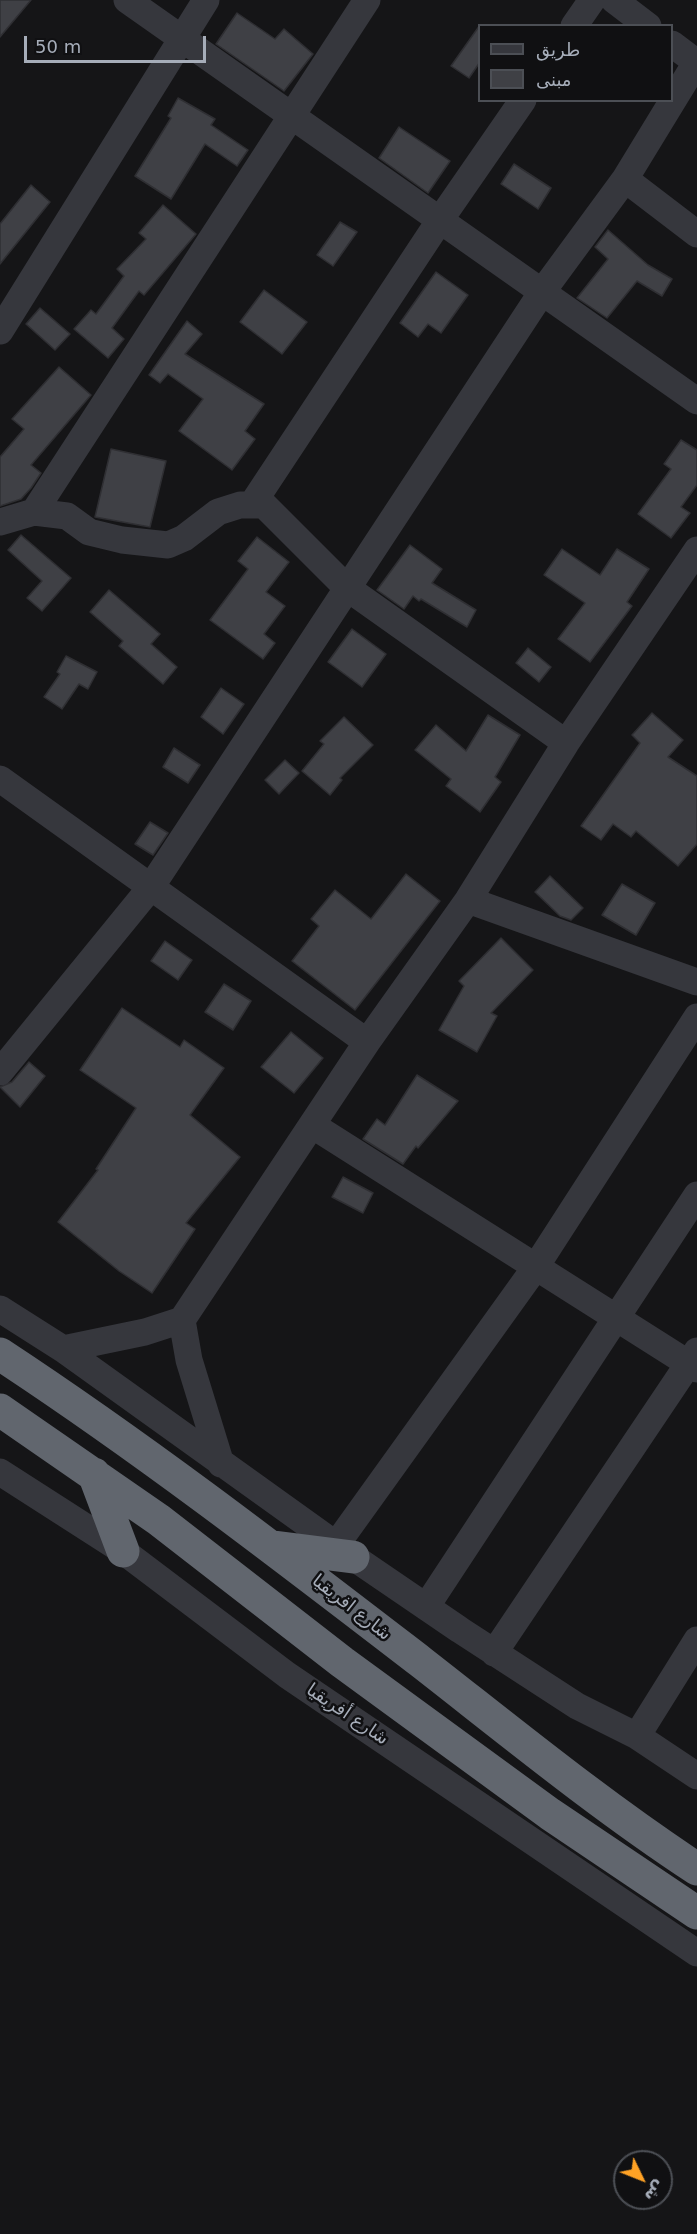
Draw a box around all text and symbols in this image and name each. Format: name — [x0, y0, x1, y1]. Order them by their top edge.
scale bar — [27, 24, 208, 62]
legend — [478, 24, 673, 102]
text: 50 m — [35, 36, 81, 57]
text: طريق — [536, 39, 580, 60]
text: مبنى — [536, 69, 572, 90]
street label: شارع افريقيا — [307, 1570, 395, 1646]
street label: شارع أفريقيا — [302, 1680, 392, 1750]
north arrow — [613, 2150, 673, 2210]
text: ش — [641, 2177, 670, 2206]

